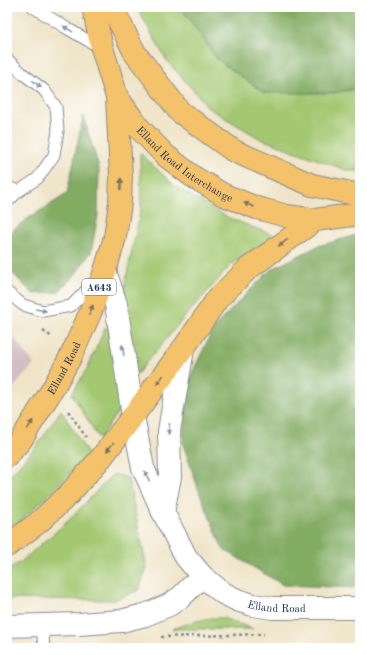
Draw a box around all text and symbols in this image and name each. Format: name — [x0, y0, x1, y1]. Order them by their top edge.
one-way arrow — [62, 25, 74, 32]
one-way arrow — [31, 80, 42, 88]
street label: Elland Road Interchange — [134, 125, 234, 205]
one-way arrow — [117, 178, 124, 190]
one-way arrow — [243, 202, 255, 208]
one-way arrow — [278, 239, 289, 247]
road number: A643 — [82, 279, 116, 295]
one-way arrow — [88, 304, 94, 316]
one-way arrow — [34, 307, 47, 313]
street label: Elland Road — [46, 340, 84, 397]
one-way arrow — [120, 344, 126, 356]
one-way arrow — [156, 375, 164, 386]
one-way arrow — [27, 419, 34, 431]
one-way arrow — [166, 423, 173, 435]
one-way arrow — [105, 442, 114, 453]
one-way arrow — [144, 471, 150, 482]
street label: Elland Road — [246, 600, 306, 615]

